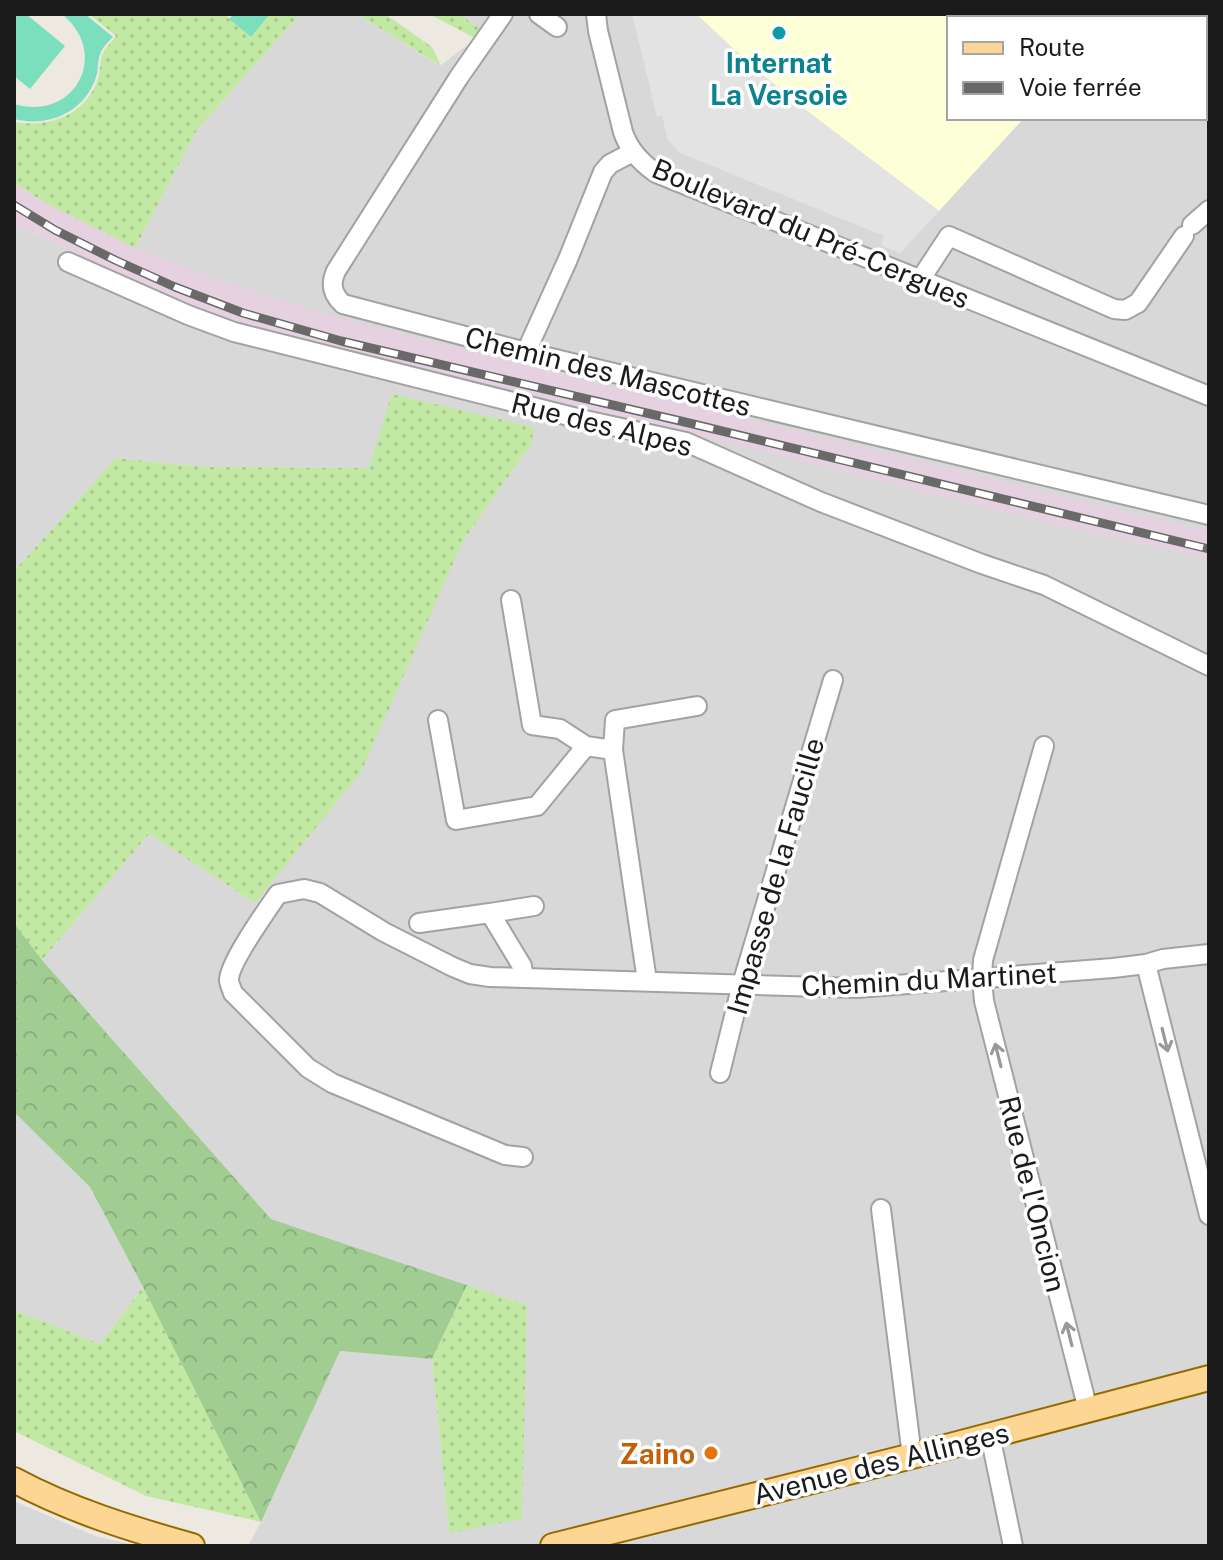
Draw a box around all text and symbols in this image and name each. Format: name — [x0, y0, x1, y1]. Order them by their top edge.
legend — [947, 16, 1207, 120]
marker: Internat La Versoie — [770, 24, 788, 42]
text: Route — [1019, 33, 1085, 61]
place label: Internat La Versoie — [710, 46, 848, 111]
text: Voie ferrée — [1019, 73, 1142, 101]
street label: Boulevard du Pré-Cergues — [647, 151, 975, 315]
street label: Chemin des Mascottes — [462, 320, 754, 422]
street label: Rue des Alpes — [508, 386, 696, 462]
street label: Impasse de la Faucille — [720, 734, 830, 1018]
street label: Chemin du Martinet — [800, 956, 1058, 1002]
one-way arrow — [1159, 1026, 1174, 1052]
one-way arrow — [989, 1043, 1004, 1069]
street label: Rue de l'Oncion — [993, 1093, 1073, 1295]
one-way arrow — [1060, 1322, 1075, 1348]
street label: Avenue des Allinges — [750, 1415, 1012, 1511]
place label: Zaino — [620, 1437, 695, 1470]
marker: Zaino — [702, 1444, 720, 1462]

